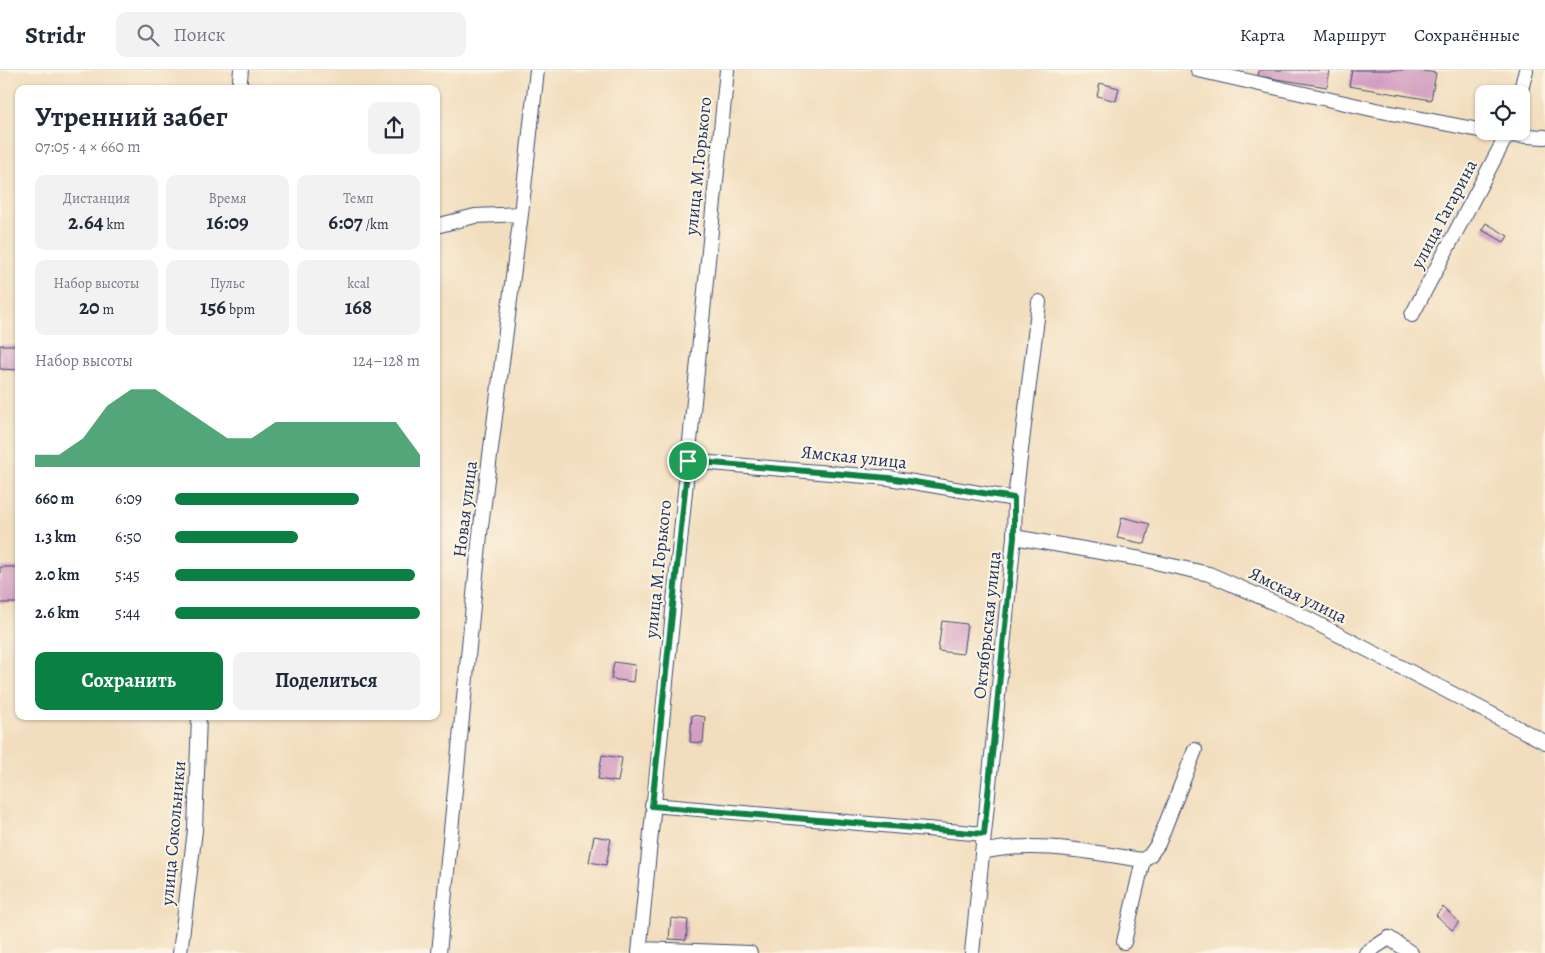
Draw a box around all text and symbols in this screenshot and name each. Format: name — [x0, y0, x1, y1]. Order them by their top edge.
search box — [116, 12, 466, 57]
text: Stridr — [25, 19, 86, 51]
icon: search — [134, 21, 162, 49]
text: Поиск — [174, 22, 225, 48]
text: Карта — [1240, 23, 1285, 47]
text: Маршрут — [1313, 23, 1386, 47]
text: Сохранённые — [1414, 23, 1520, 47]
map controls — [1475, 85, 1530, 140]
button: locate — [1475, 85, 1530, 140]
street label: улица М.Горького — [679, 96, 717, 237]
text: Утренний забег — [35, 98, 228, 136]
button: share — [368, 102, 420, 154]
text: 07:05 · 4 × 660 m — [35, 136, 140, 158]
street label: улица Гагарина — [1405, 155, 1483, 274]
text: Дистанция — [63, 189, 130, 208]
text: Время — [208, 189, 247, 208]
text: Темп — [343, 189, 374, 208]
text: 2.64 — [68, 208, 104, 236]
text: 16:09 — [206, 208, 249, 236]
text: 6:07 — [328, 208, 363, 236]
text: km — [104, 215, 125, 234]
text: /km — [363, 215, 389, 234]
text: Набор высоты — [54, 274, 139, 293]
text: Пульс — [210, 274, 245, 293]
text: kcal — [347, 274, 370, 293]
text: 20 — [79, 293, 100, 321]
text: 156 — [200, 293, 226, 321]
text: 168 — [345, 293, 372, 321]
text: m — [100, 300, 114, 319]
text: bpm — [226, 300, 255, 319]
text: Набор высоты — [35, 350, 133, 372]
text: 124–128 m — [353, 350, 420, 372]
pin — [667, 440, 709, 482]
street label: Ямская улица — [800, 440, 909, 475]
icon: arrive — [674, 447, 702, 475]
street label: Новая улица — [447, 459, 483, 559]
text: 660 m — [35, 488, 74, 510]
text: 6:09 — [115, 488, 142, 510]
street label: улица М.Горького — [639, 499, 677, 640]
text: 1.3 km — [35, 526, 76, 548]
text: 6:50 — [115, 526, 142, 548]
street label: Октябрьская улица — [967, 549, 1007, 700]
street label: Ямская улица — [1245, 561, 1352, 629]
text: 2.0 km — [35, 564, 80, 586]
text: 5:45 — [115, 564, 140, 586]
text: 2.6 km — [35, 602, 79, 624]
text: 5:44 — [115, 602, 140, 624]
button: Сохранить — [35, 652, 223, 710]
button: Поделиться — [233, 652, 420, 710]
street label: улица Сокольники — [155, 760, 191, 907]

